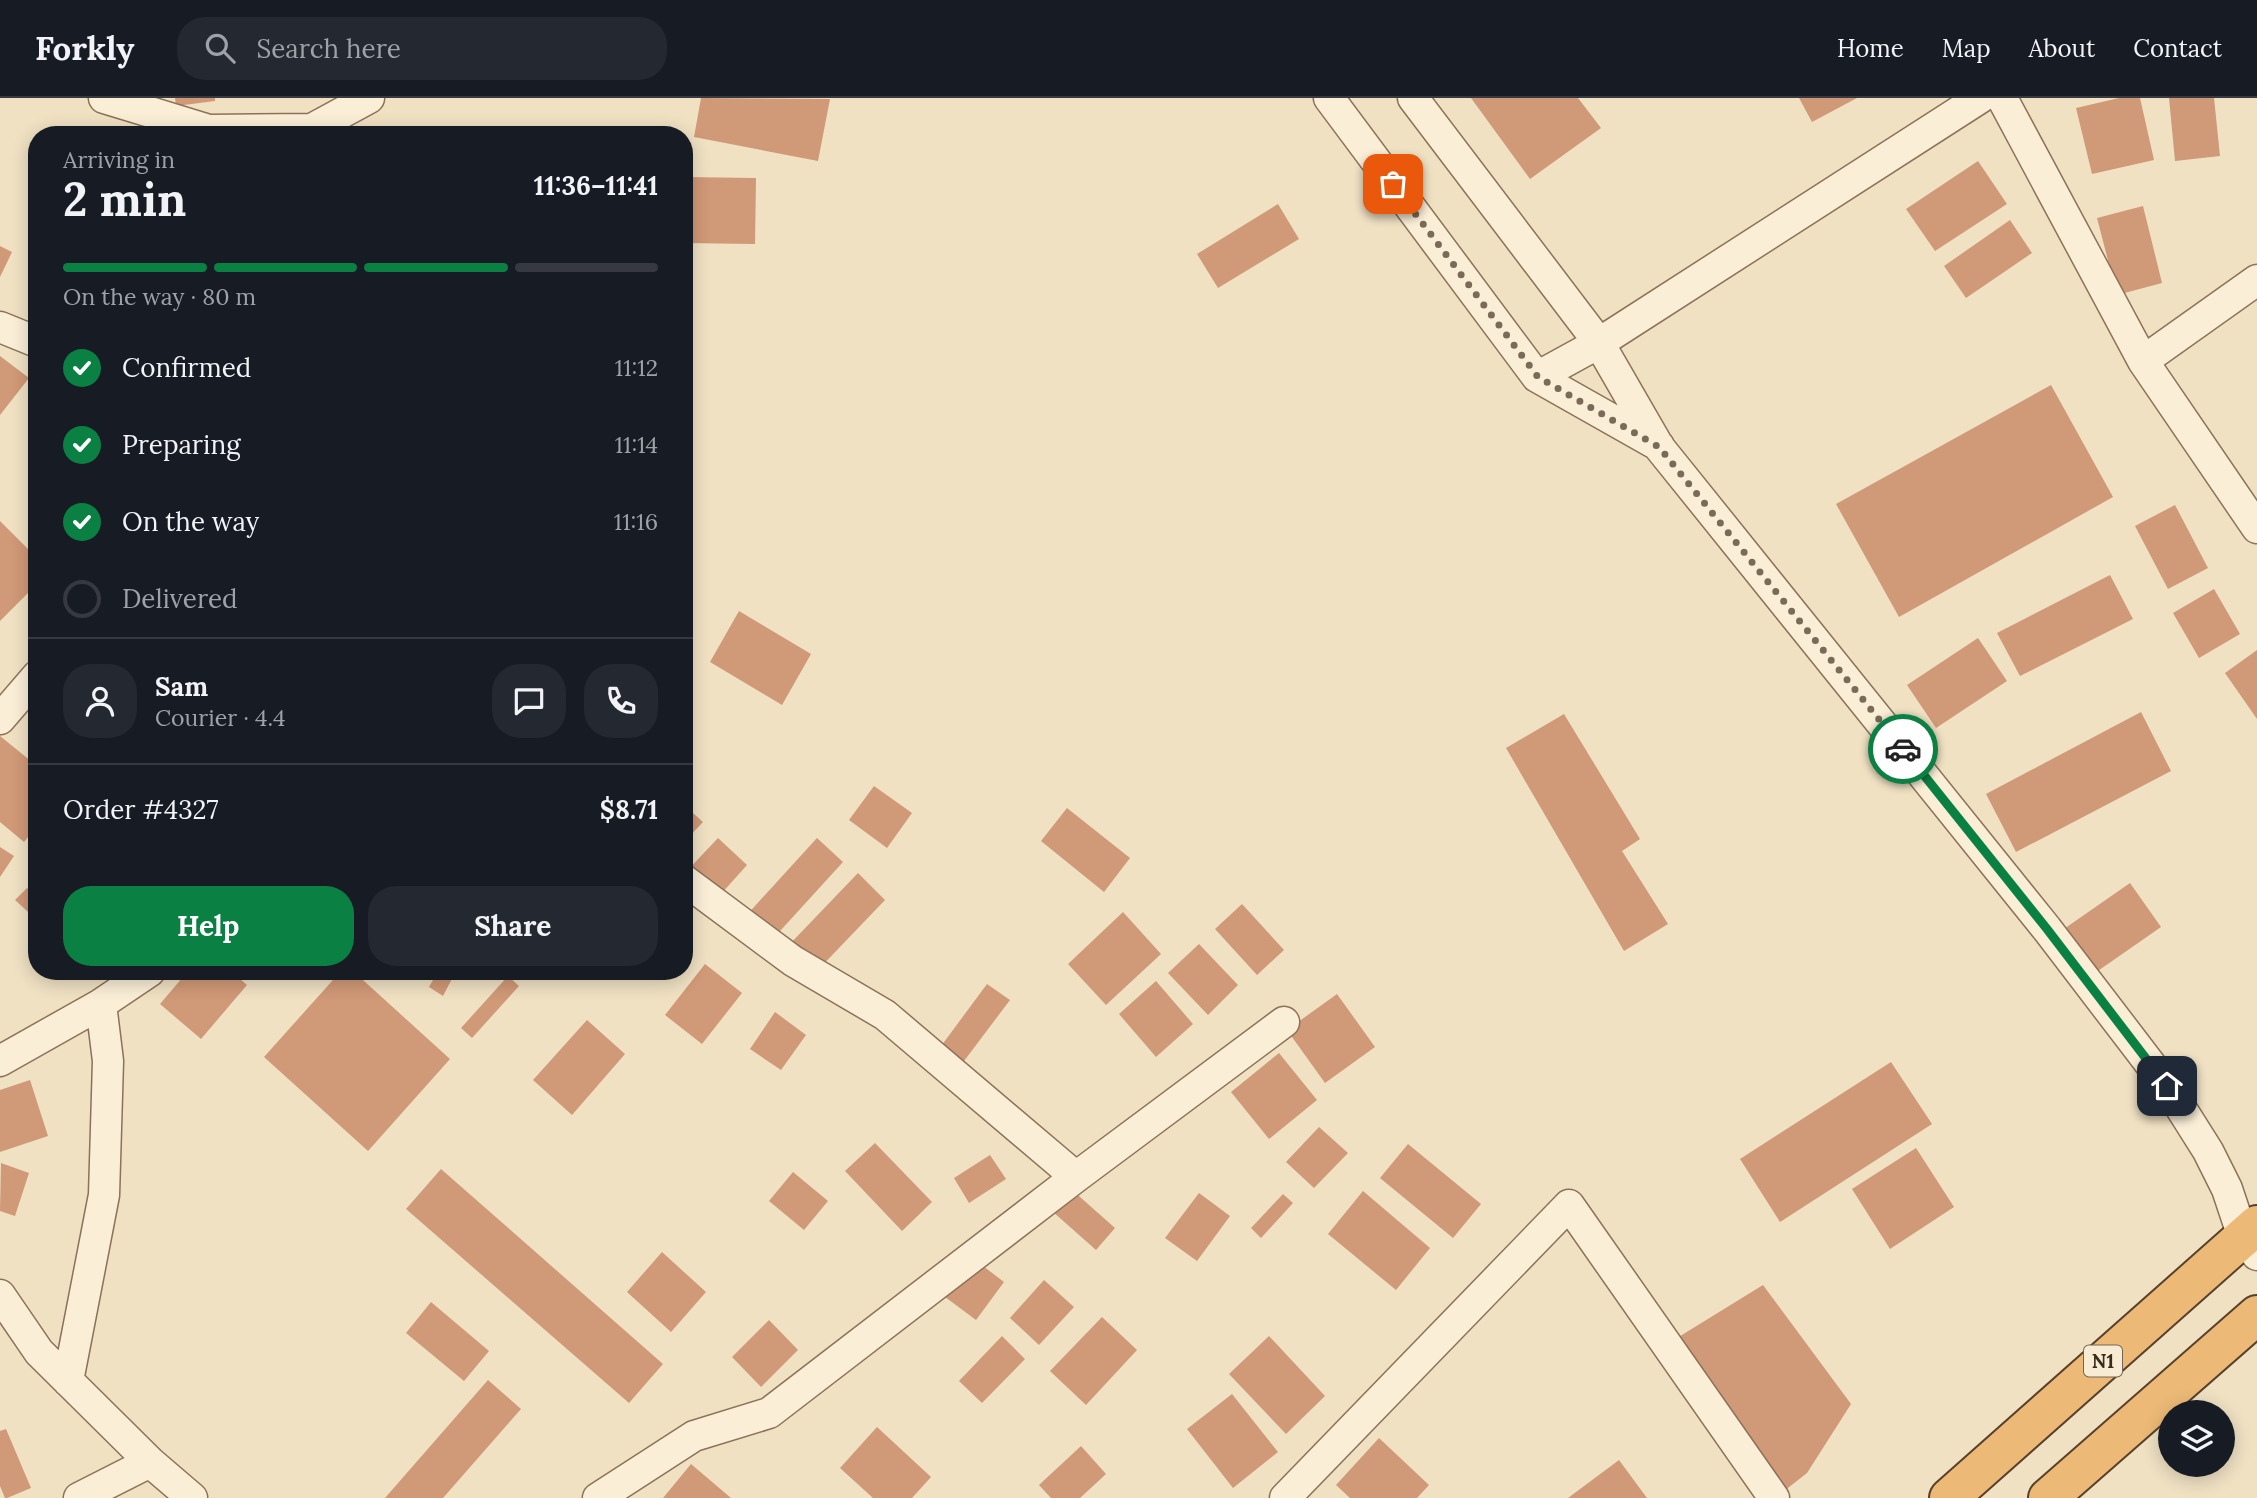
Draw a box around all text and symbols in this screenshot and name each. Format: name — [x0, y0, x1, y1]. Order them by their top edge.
search box — [177, 17, 667, 80]
text: Forkly — [35, 27, 135, 69]
icon: search — [201, 29, 239, 67]
text: Search here — [257, 32, 401, 65]
text: Home — [1837, 33, 1904, 64]
text: Map — [1942, 33, 1991, 64]
text: About — [2029, 33, 2095, 64]
text: Contact — [2133, 33, 2222, 64]
text: Arriving in — [63, 145, 175, 174]
pin — [1363, 154, 1423, 214]
icon: bag — [1374, 165, 1412, 203]
text: 11:36–11:41 — [534, 169, 658, 202]
text: 2 min — [63, 170, 186, 229]
text: On the way · 80 m — [63, 282, 256, 311]
icon: check — [63, 349, 101, 387]
text: Confirmed — [122, 351, 251, 384]
text: 11:12 — [615, 353, 658, 382]
icon: check — [63, 426, 101, 464]
text: Preparing — [122, 428, 241, 461]
text: 11:14 — [615, 430, 658, 459]
icon: check — [63, 503, 101, 541]
text: On the way — [122, 505, 259, 538]
text: 11:16 — [614, 507, 658, 536]
text: Delivered — [122, 582, 238, 615]
button: person — [63, 664, 137, 738]
button: chat — [492, 664, 566, 738]
button: phone — [584, 664, 658, 738]
text: Sam — [155, 670, 208, 703]
text: Courier · 4.4 — [155, 703, 286, 732]
courier — [1868, 714, 1938, 784]
icon: car — [1884, 730, 1922, 768]
text: Order #4327 — [63, 793, 219, 826]
text: $8.71 — [600, 793, 658, 826]
button: Help — [63, 886, 354, 966]
button: Share — [368, 886, 658, 966]
pin — [2137, 1056, 2197, 1116]
icon: home — [2148, 1067, 2186, 1105]
road number: N1 — [2084, 1345, 2122, 1376]
map controls — [2158, 1400, 2235, 1477]
button: layers — [2158, 1400, 2235, 1477]

